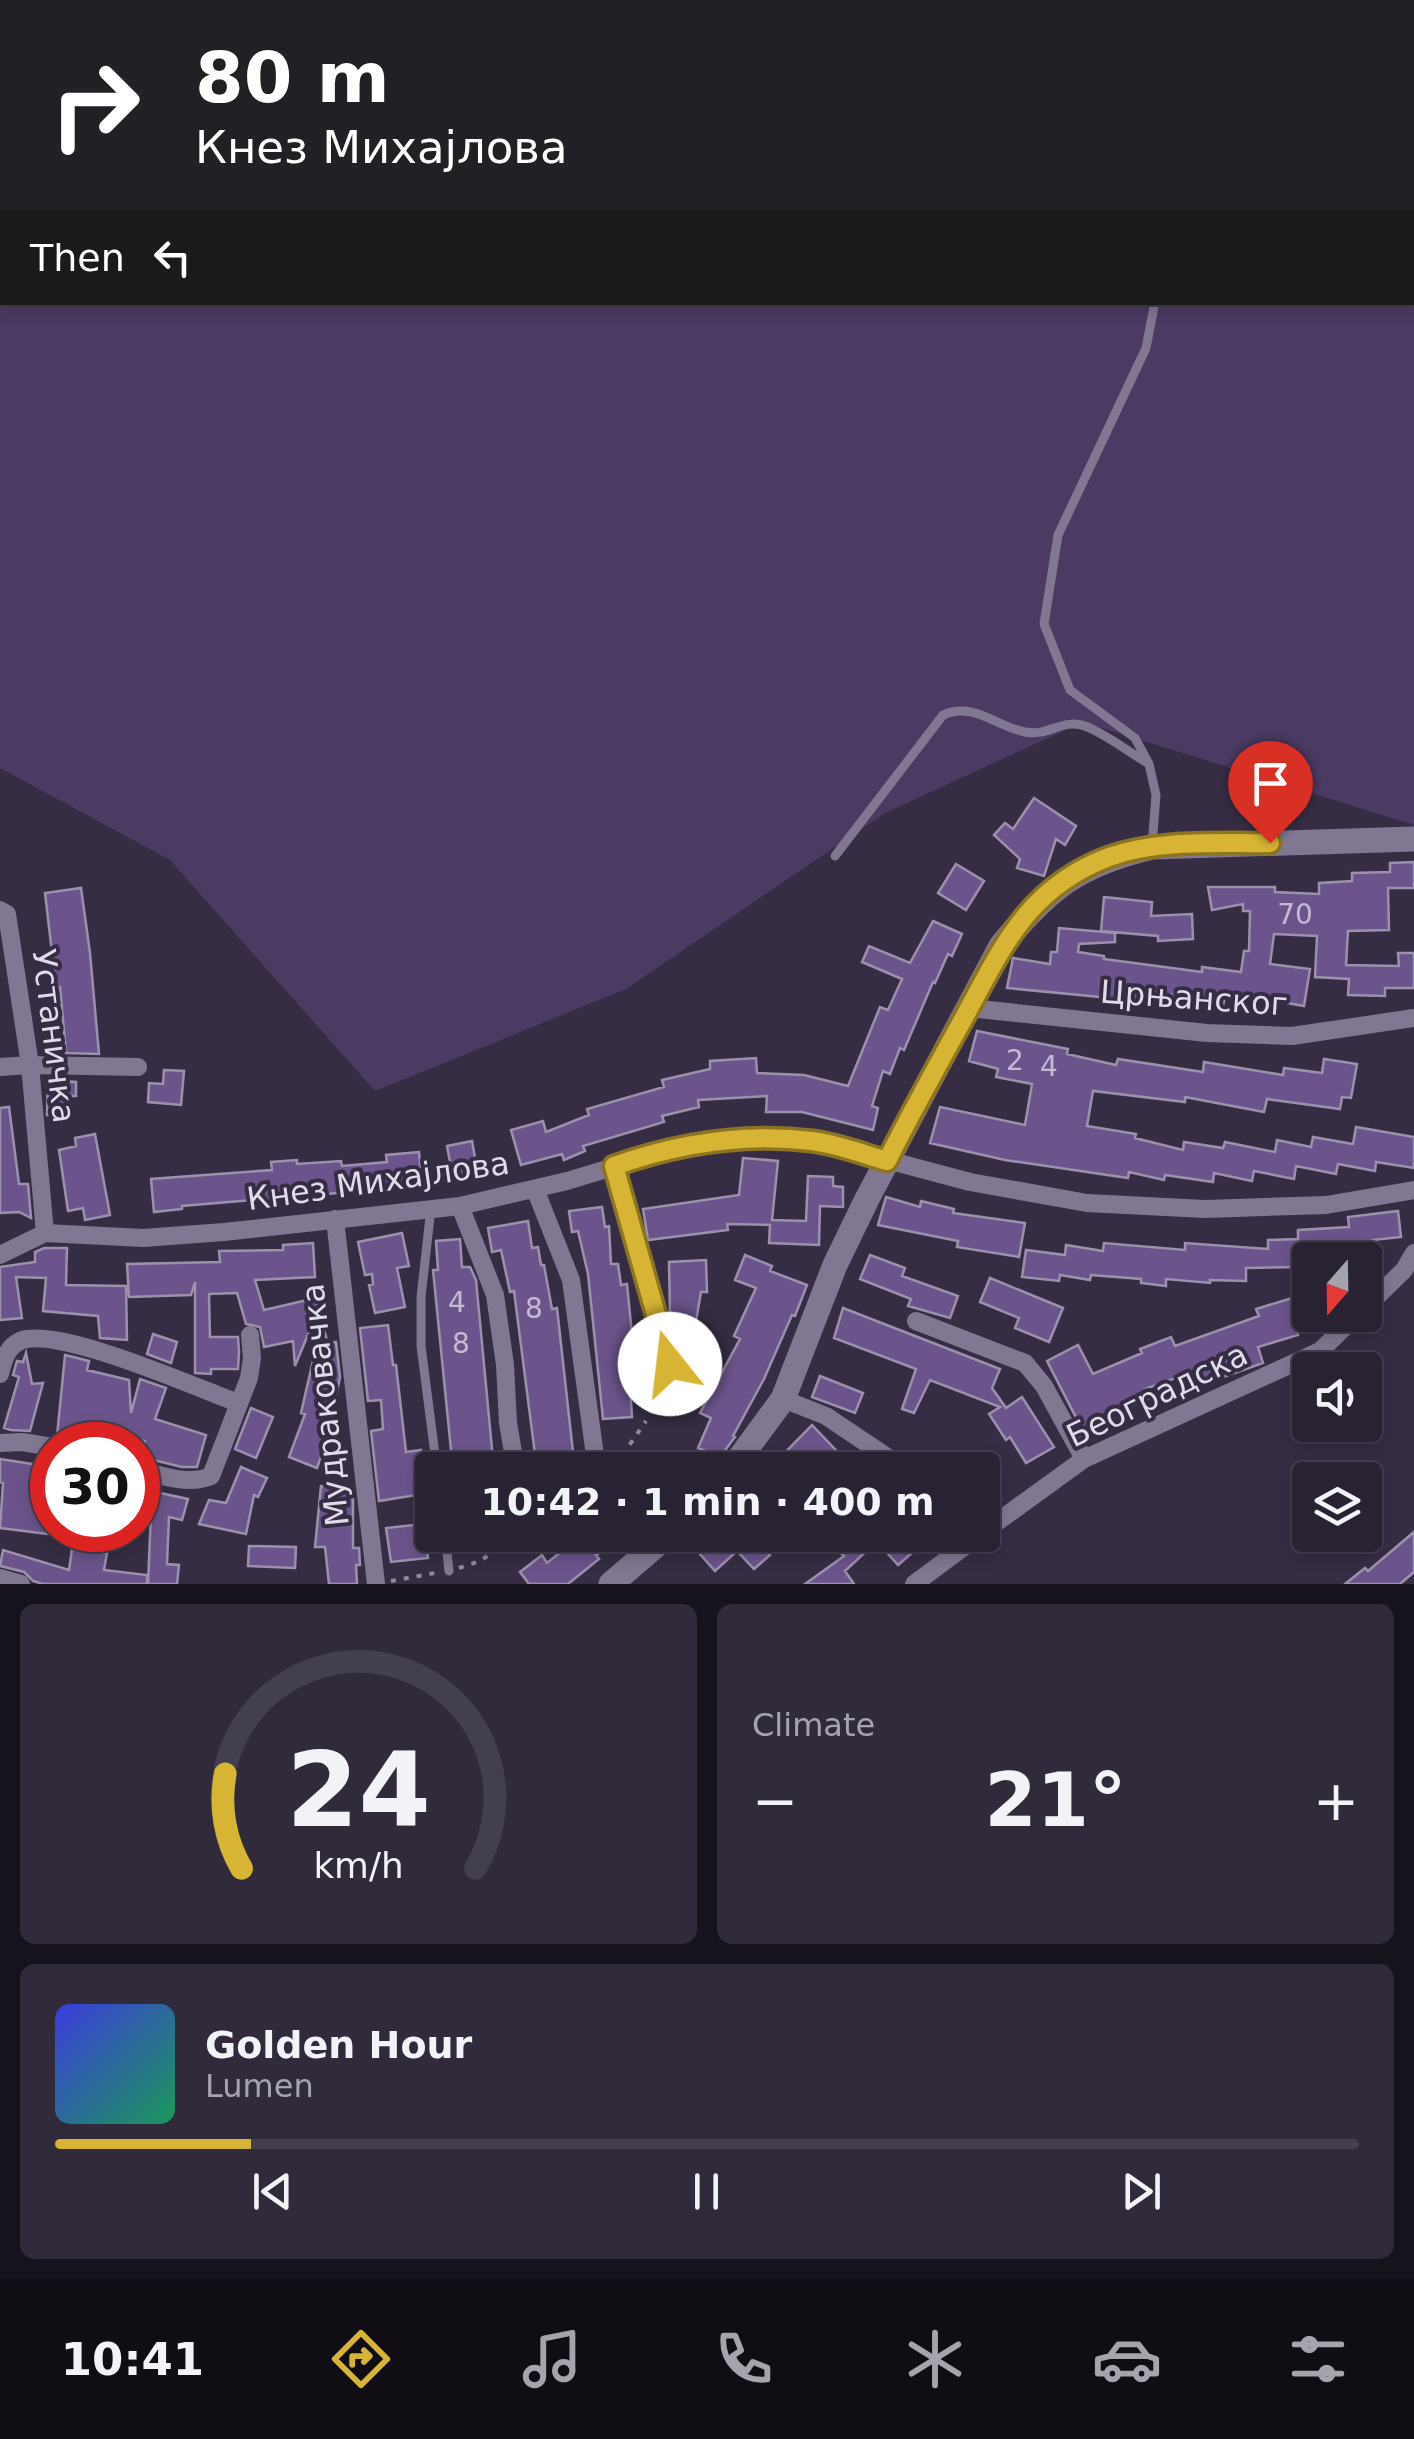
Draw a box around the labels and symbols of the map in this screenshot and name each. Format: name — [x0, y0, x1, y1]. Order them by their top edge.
pin — [1228, 741, 1313, 844]
house number: 70 — [1277, 898, 1313, 931]
street label: Устаничка — [24, 947, 84, 1125]
street label: Црњанског — [1099, 972, 1289, 1024]
house number: 2 — [1006, 1044, 1024, 1077]
house number: 4 — [1040, 1050, 1058, 1083]
street label: Кнез Михајлова — [244, 1144, 512, 1218]
north arrow — [1292, 1242, 1382, 1332]
street label: Мудраковачка — [293, 1282, 357, 1528]
house number: 4 — [448, 1286, 466, 1319]
house number: 8 — [525, 1292, 543, 1325]
position arrow — [618, 1312, 722, 1416]
house number: 8 — [452, 1327, 470, 1360]
street label: Београдска — [1060, 1335, 1254, 1455]
speed limit sign: 30 — [30, 1422, 160, 1552]

